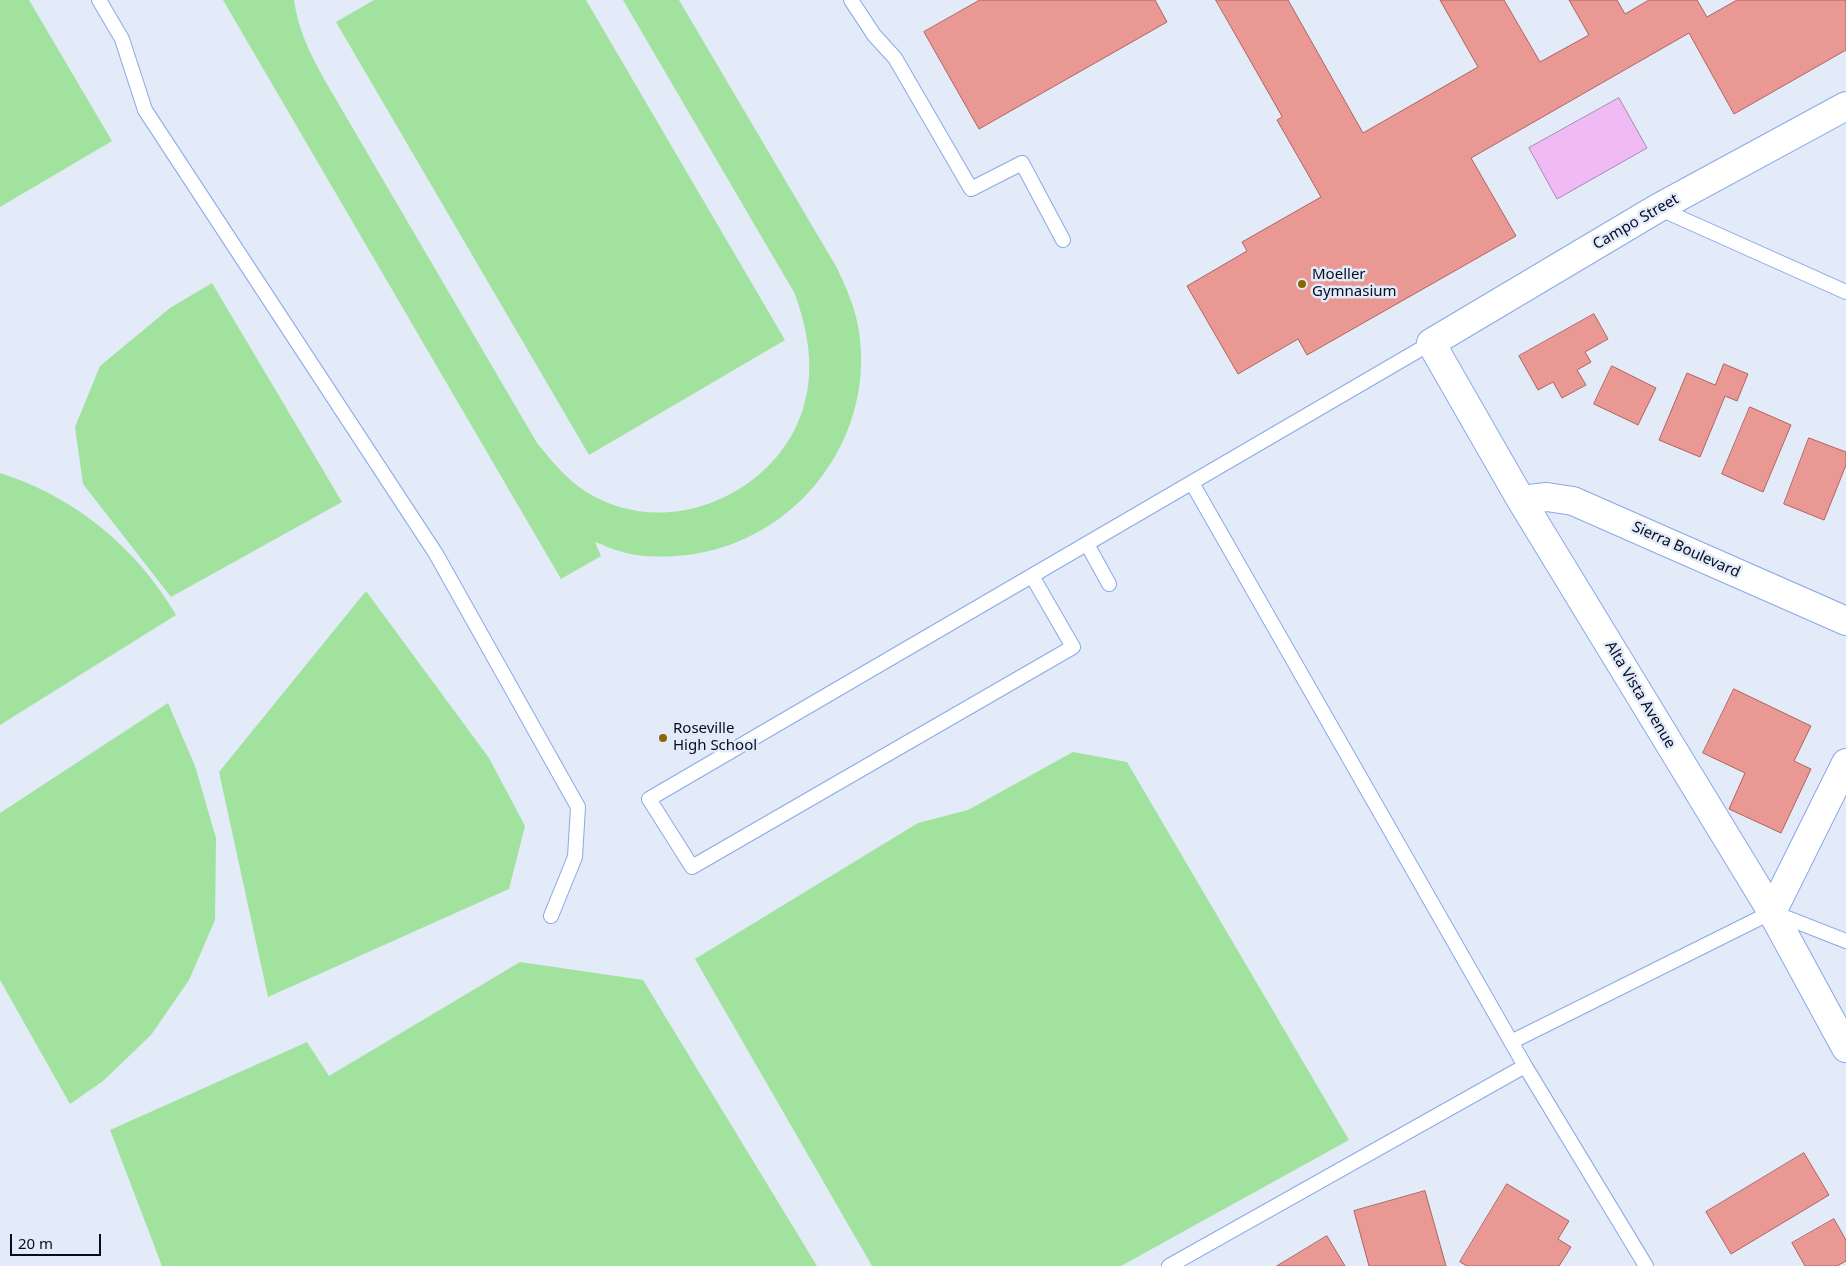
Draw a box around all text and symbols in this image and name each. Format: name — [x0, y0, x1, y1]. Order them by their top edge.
street label: Campo Street — [1590, 190, 1682, 254]
place label: Moeller Gymnasium — [1312, 266, 1397, 301]
marker: Moeller Gymnasium — [1296, 278, 1308, 290]
street label: Sierra Boulevard — [1629, 518, 1743, 582]
street label: Alta Vista Avenue — [1601, 638, 1679, 752]
place label: Roseville High School — [673, 720, 757, 755]
marker: Roseville High School — [657, 732, 669, 744]
scale bar — [12, 1224, 104, 1256]
text: 20 m — [18, 1233, 53, 1253]

